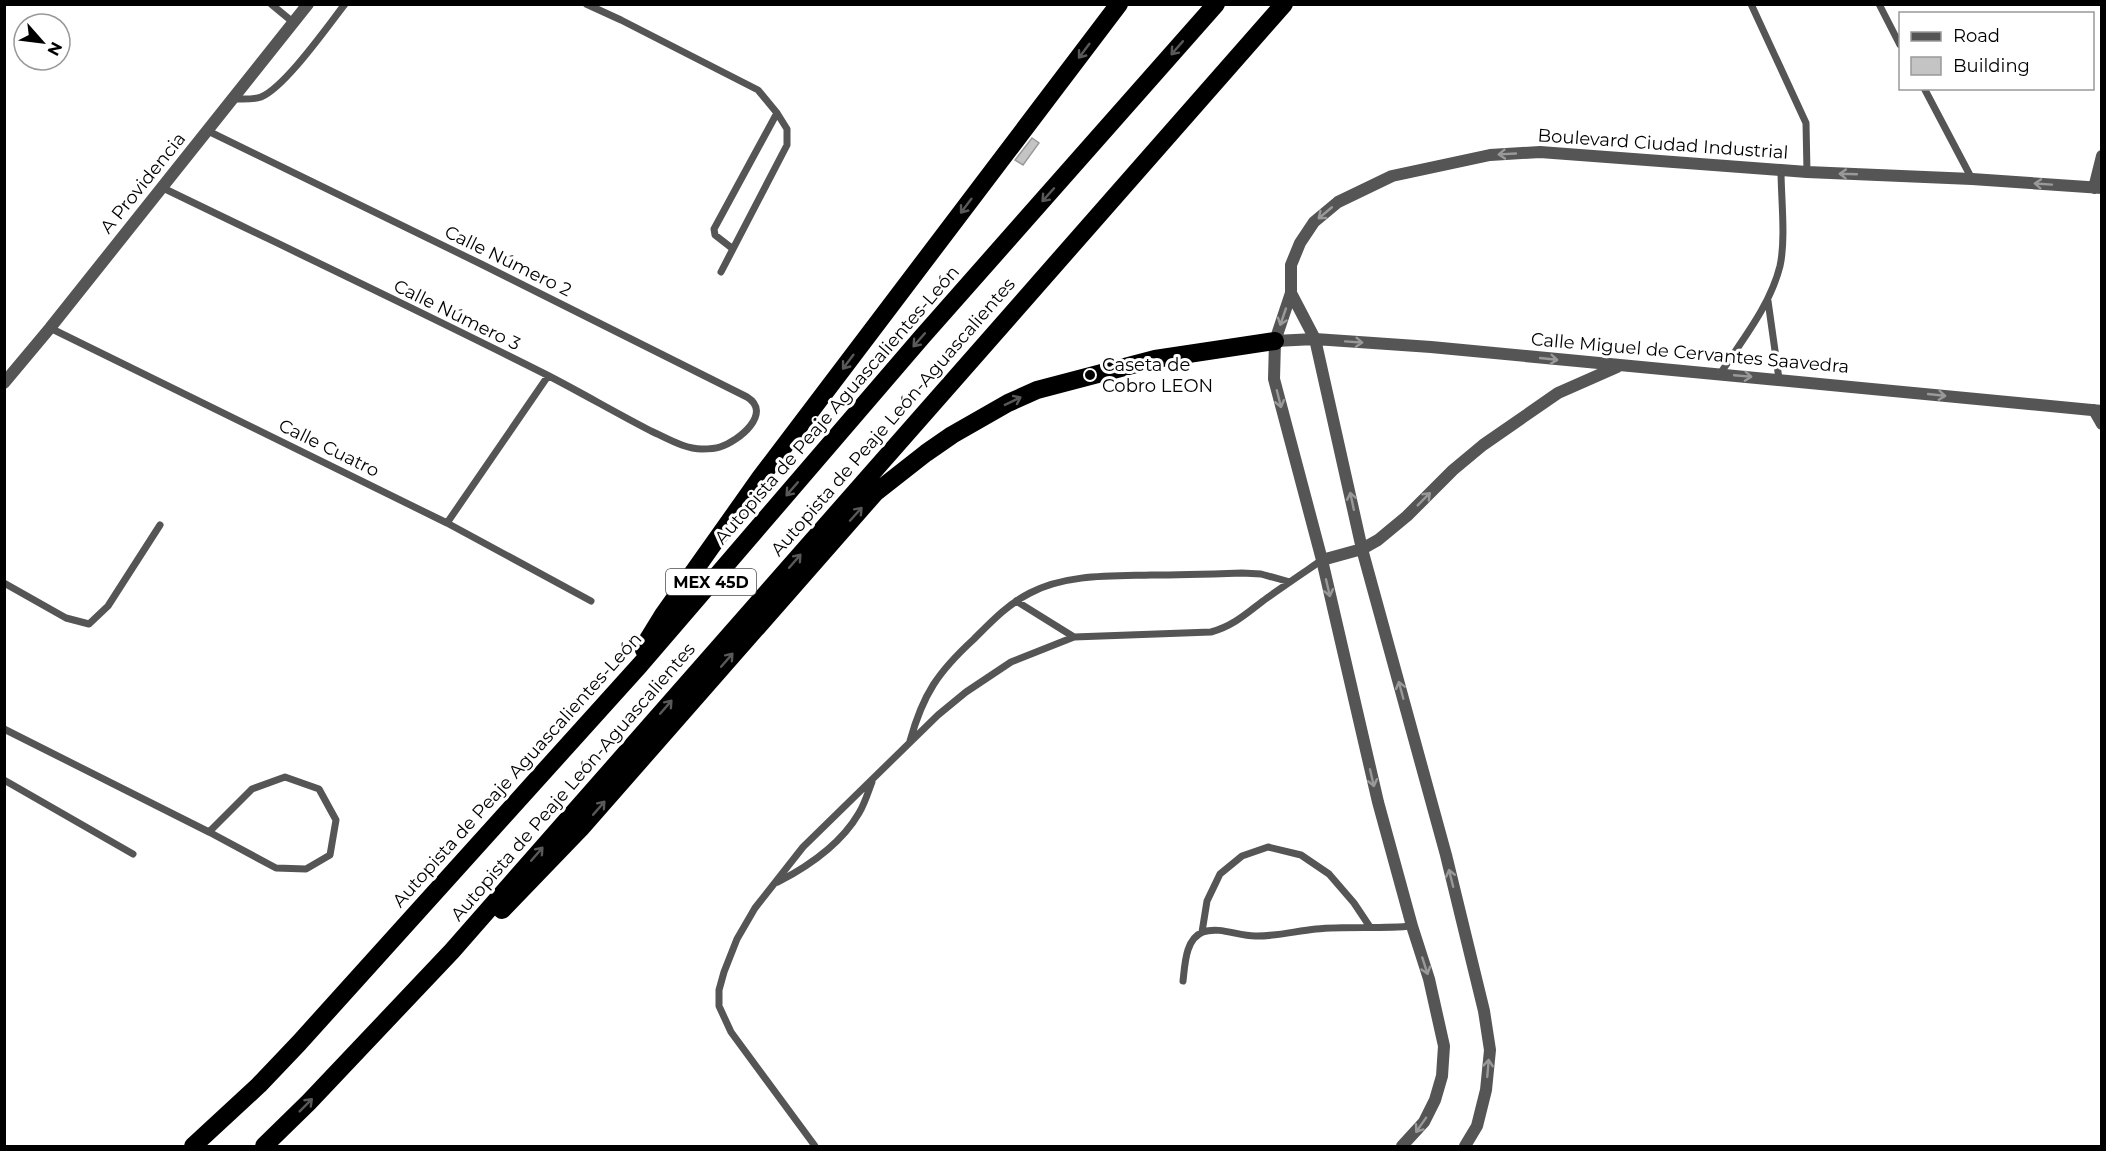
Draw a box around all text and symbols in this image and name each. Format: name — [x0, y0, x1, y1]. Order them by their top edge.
north arrow — [12, 12, 72, 72]
legend — [1899, 12, 2094, 90]
text: Road — [1953, 25, 2000, 47]
text: N — [43, 39, 66, 59]
one-way arrow — [1171, 40, 1185, 56]
one-way arrow — [1077, 43, 1090, 59]
text: Building — [1953, 55, 2030, 77]
street label: Boulevard Ciudad Industrial — [1537, 124, 1789, 164]
street label: A Providencia — [96, 128, 190, 238]
one-way arrow — [1498, 149, 1518, 160]
one-way arrow — [1839, 168, 1859, 179]
one-way arrow — [2034, 178, 2054, 189]
one-way arrow — [1041, 187, 1055, 202]
one-way arrow — [959, 198, 972, 214]
one-way arrow — [1317, 207, 1333, 220]
street label: Calle Número 2 — [441, 221, 575, 301]
street label: Autopista de Peaje Aguascalientes-León — [710, 261, 964, 549]
street label: Autopista de Peaje León-Aguascalientes — [766, 273, 1020, 561]
street label: Calle Número 3 — [390, 275, 524, 355]
one-way arrow — [1277, 307, 1288, 326]
street label: Calle Miguel de Cervantes Saavedra — [1530, 328, 1850, 378]
one-way arrow — [912, 332, 926, 347]
one-way arrow — [1344, 336, 1364, 347]
one-way arrow — [842, 353, 854, 369]
place label: Caseta de Cobro LEON — [1102, 354, 1213, 397]
one-way arrow — [1538, 354, 1558, 365]
marker: Caseta de Cobro LEON — [1083, 368, 1097, 382]
one-way arrow — [1732, 371, 1752, 382]
one-way arrow — [1274, 389, 1286, 408]
one-way arrow — [1927, 390, 1946, 401]
one-way arrow — [1004, 395, 1022, 407]
street label: Calle Cuatro — [275, 414, 383, 482]
one-way arrow — [785, 481, 799, 496]
one-way arrow — [1346, 492, 1357, 511]
one-way arrow — [1417, 492, 1432, 507]
one-way arrow — [849, 507, 863, 522]
one-way arrow — [788, 554, 802, 569]
road number: MEX 45D — [666, 569, 756, 595]
one-way arrow — [1323, 578, 1335, 597]
street label: Autopista de Peaje Aguascalientes-León — [388, 628, 646, 912]
street label: Autopista de Peaje León-Aguascalientes — [446, 638, 700, 926]
one-way arrow — [720, 653, 734, 668]
one-way arrow — [1394, 681, 1406, 700]
one-way arrow — [659, 700, 673, 715]
one-way arrow — [1367, 768, 1379, 787]
one-way arrow — [592, 801, 606, 816]
one-way arrow — [531, 846, 544, 862]
one-way arrow — [1445, 869, 1457, 888]
one-way arrow — [1420, 956, 1431, 975]
one-way arrow — [1483, 1059, 1494, 1079]
one-way arrow — [298, 1098, 313, 1113]
one-way arrow — [1414, 1116, 1427, 1132]

